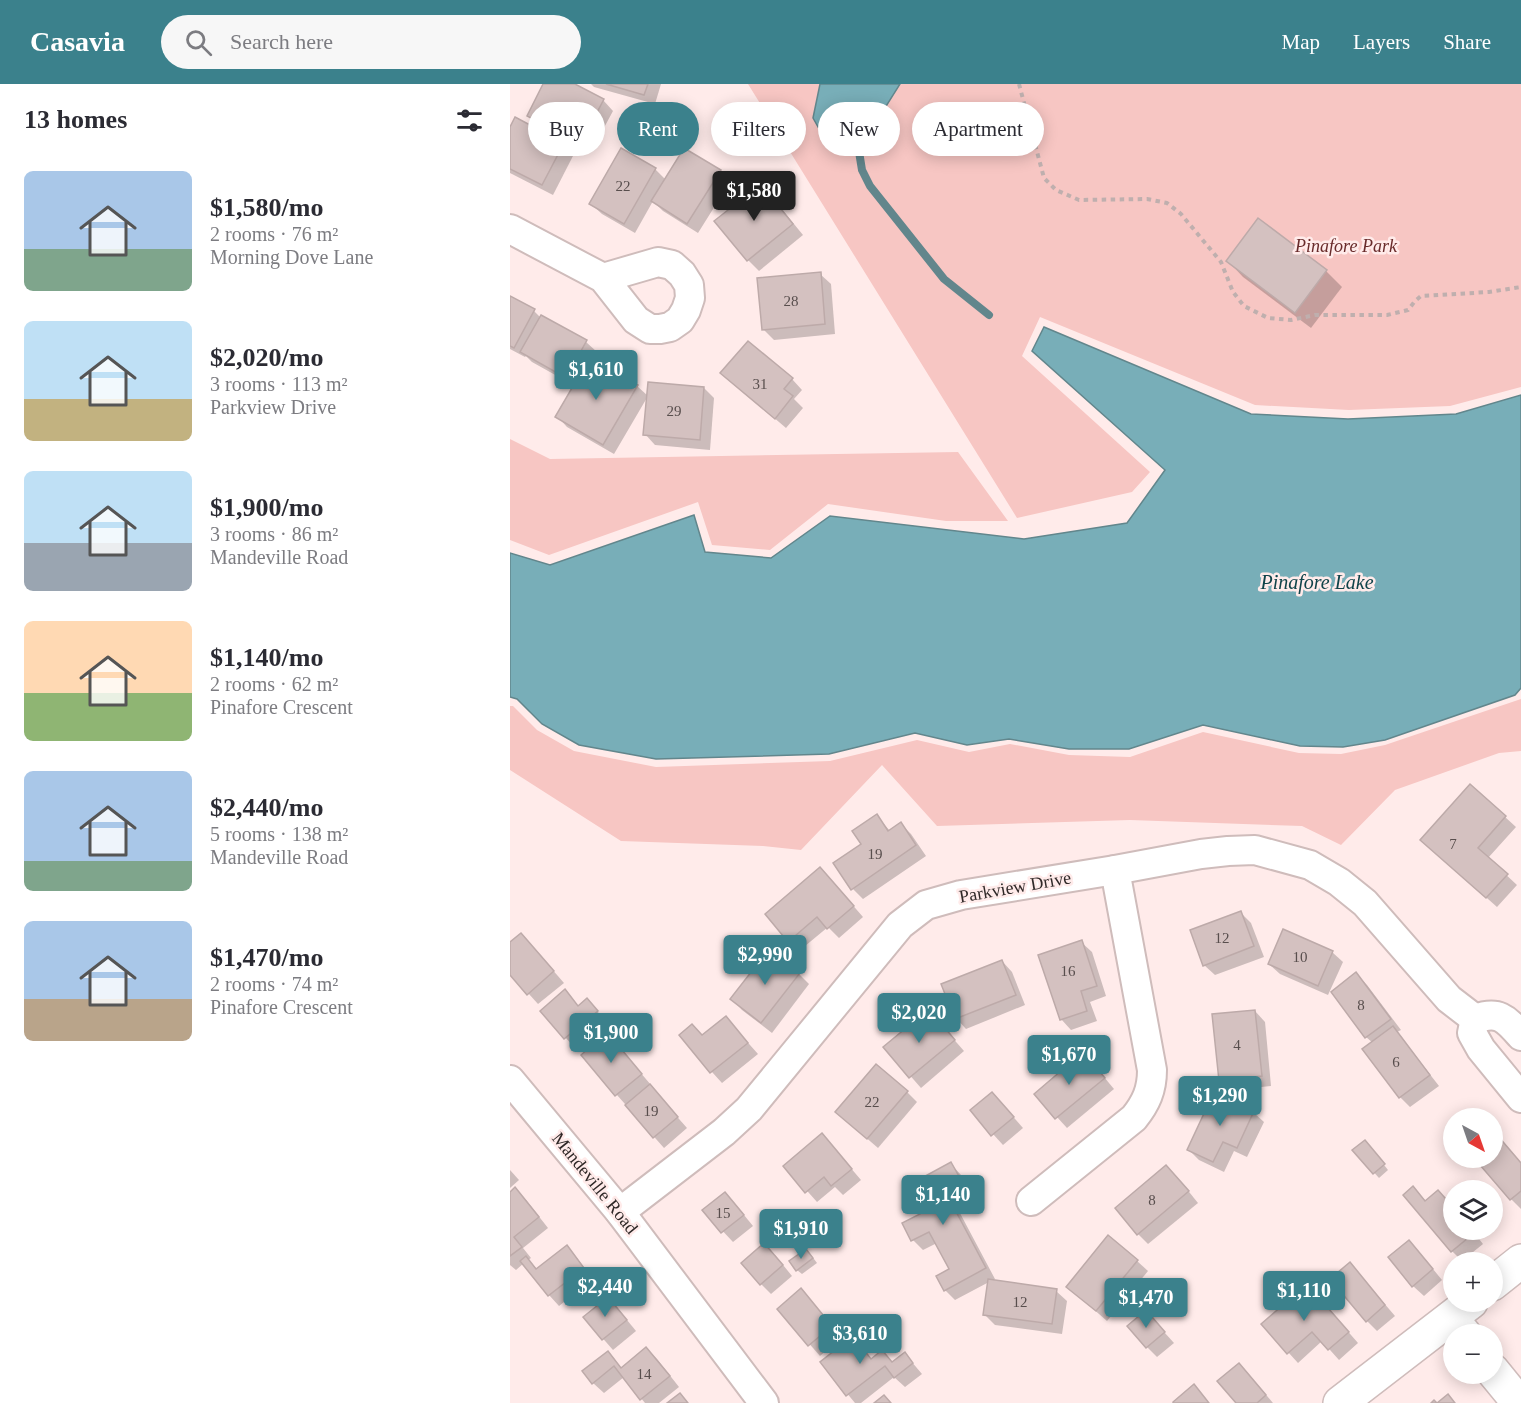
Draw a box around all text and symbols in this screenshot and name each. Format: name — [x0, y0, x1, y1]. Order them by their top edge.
search box — [161, 15, 581, 69]
text: Casavia — [30, 26, 125, 57]
icon: search — [182, 26, 215, 59]
text: Search here — [230, 29, 333, 54]
text: Map — [1282, 30, 1320, 54]
text: Layers — [1353, 30, 1410, 54]
text: Share — [1443, 30, 1491, 54]
chip: Buy — [528, 102, 605, 156]
chip: Rent — [617, 102, 699, 156]
chip: Filters — [711, 102, 806, 156]
chip: New — [818, 102, 900, 156]
chip: Apartment — [912, 102, 1044, 156]
icon: filters — [453, 104, 486, 137]
text: 13 homes — [24, 105, 127, 134]
pin: $1,580 — [705, 171, 803, 222]
house number: 22 — [616, 178, 631, 194]
text: $1,580 — [727, 179, 782, 201]
text: $1,580/mo — [210, 193, 323, 222]
icon: home — [72, 195, 144, 267]
text: 2 rooms · 76 m² — [210, 223, 338, 245]
park label: Pinafore Park — [1294, 236, 1398, 256]
text: Morning Dove Lane — [210, 246, 373, 268]
house number: 28 — [784, 293, 799, 309]
text: $2,020/mo — [210, 343, 323, 372]
icon: home — [72, 345, 144, 417]
pin: $1,610 — [547, 350, 645, 401]
text: $1,610 — [569, 358, 624, 380]
text: 3 rooms · 113 m² — [210, 373, 347, 395]
house number: 31 — [753, 376, 768, 392]
text: Parkview Drive — [210, 396, 336, 418]
house number: 29 — [667, 403, 682, 419]
text: $1,900/mo — [210, 493, 323, 522]
icon: home — [72, 495, 144, 567]
text: 3 rooms · 86 m² — [210, 523, 338, 545]
text: Mandeville Road — [210, 546, 348, 568]
water label: Pinafore Lake — [1259, 571, 1374, 594]
text: $1,140/mo — [210, 643, 323, 672]
icon: home — [72, 645, 144, 717]
text: 2 rooms · 62 m² — [210, 673, 338, 695]
text: Pinafore Crescent — [210, 696, 353, 718]
text: $2,440/mo — [210, 793, 323, 822]
icon: home — [72, 795, 144, 867]
text: 5 rooms · 138 m² — [210, 823, 348, 845]
house number: 7 — [1449, 836, 1457, 852]
text: Mandeville Road — [210, 846, 348, 868]
house number: 19 — [868, 846, 883, 862]
street label: Parkview Drive — [957, 867, 1073, 907]
house number: 12 — [1215, 930, 1230, 946]
pin: $2,990 — [716, 935, 814, 986]
text: $1,470/mo — [210, 943, 323, 972]
text: $2,990 — [738, 943, 793, 965]
icon: home — [72, 945, 144, 1017]
house number: 10 — [1293, 949, 1308, 965]
house number: 16 — [1061, 963, 1076, 979]
text: 2 rooms · 74 m² — [210, 973, 338, 995]
pin: $2,020 — [870, 993, 968, 1044]
text: Pinafore Crescent — [210, 996, 353, 1018]
house number: 8 — [1357, 997, 1365, 1013]
text: $2,020 — [892, 1001, 947, 1023]
pin: $1,900 — [562, 1013, 660, 1064]
text: $1,900 — [584, 1021, 639, 1043]
pin: $1,670 — [1020, 1035, 1118, 1086]
house number: 4 — [1233, 1037, 1241, 1053]
text: $1,670 — [1042, 1043, 1097, 1065]
house number: 6 — [1392, 1054, 1400, 1070]
pin: $1,290 — [1171, 1076, 1269, 1127]
text: $1,290 — [1193, 1084, 1248, 1106]
house number: 22 — [865, 1094, 880, 1110]
house number: 19 — [644, 1103, 659, 1119]
north arrow — [1443, 1108, 1503, 1168]
map controls — [1443, 1108, 1503, 1384]
street label: Mandeville Road — [548, 1128, 642, 1238]
pin: $1,140 — [894, 1175, 992, 1226]
button: layers — [1443, 1180, 1503, 1240]
text: $1,140 — [916, 1183, 971, 1205]
house number: 8 — [1148, 1192, 1156, 1208]
house number: 15 — [716, 1205, 731, 1221]
pin: $1,910 — [752, 1209, 850, 1260]
text: $1,910 — [774, 1217, 829, 1239]
button: + — [1443, 1252, 1503, 1312]
pin: $2,440 — [556, 1267, 654, 1318]
pin: $1,110 — [1255, 1271, 1353, 1322]
text: $2,440 — [578, 1275, 633, 1297]
pin: $1,470 — [1097, 1278, 1195, 1329]
text: $1,110 — [1277, 1279, 1331, 1301]
text: $1,470 — [1119, 1286, 1174, 1308]
house number: 12 — [1013, 1294, 1028, 1310]
pin: $3,610 — [811, 1314, 909, 1365]
text: $3,610 — [833, 1322, 888, 1344]
button: − — [1443, 1324, 1503, 1384]
house number: 14 — [637, 1366, 652, 1382]

